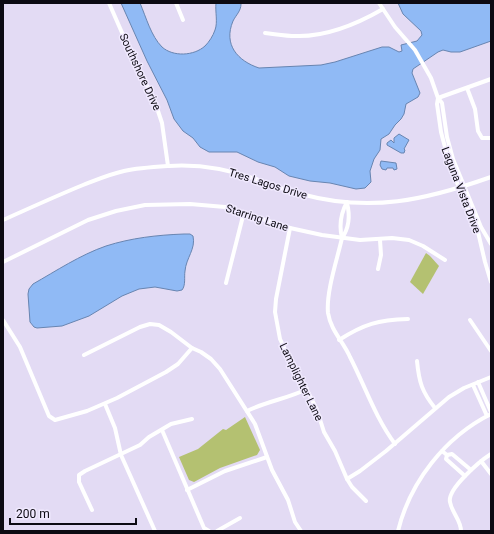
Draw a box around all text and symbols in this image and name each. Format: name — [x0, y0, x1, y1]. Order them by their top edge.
street label: Southshore Drive — [116, 31, 164, 113]
street label: Laguna Vista Drive — [439, 145, 483, 235]
street label: Tres Lagos Drive — [227, 166, 309, 202]
street label: Starring Lane — [224, 202, 290, 234]
street label: Lamplighter Lane — [277, 341, 326, 423]
scale bar — [10, 500, 136, 526]
text: 200 m — [16, 507, 50, 521]

